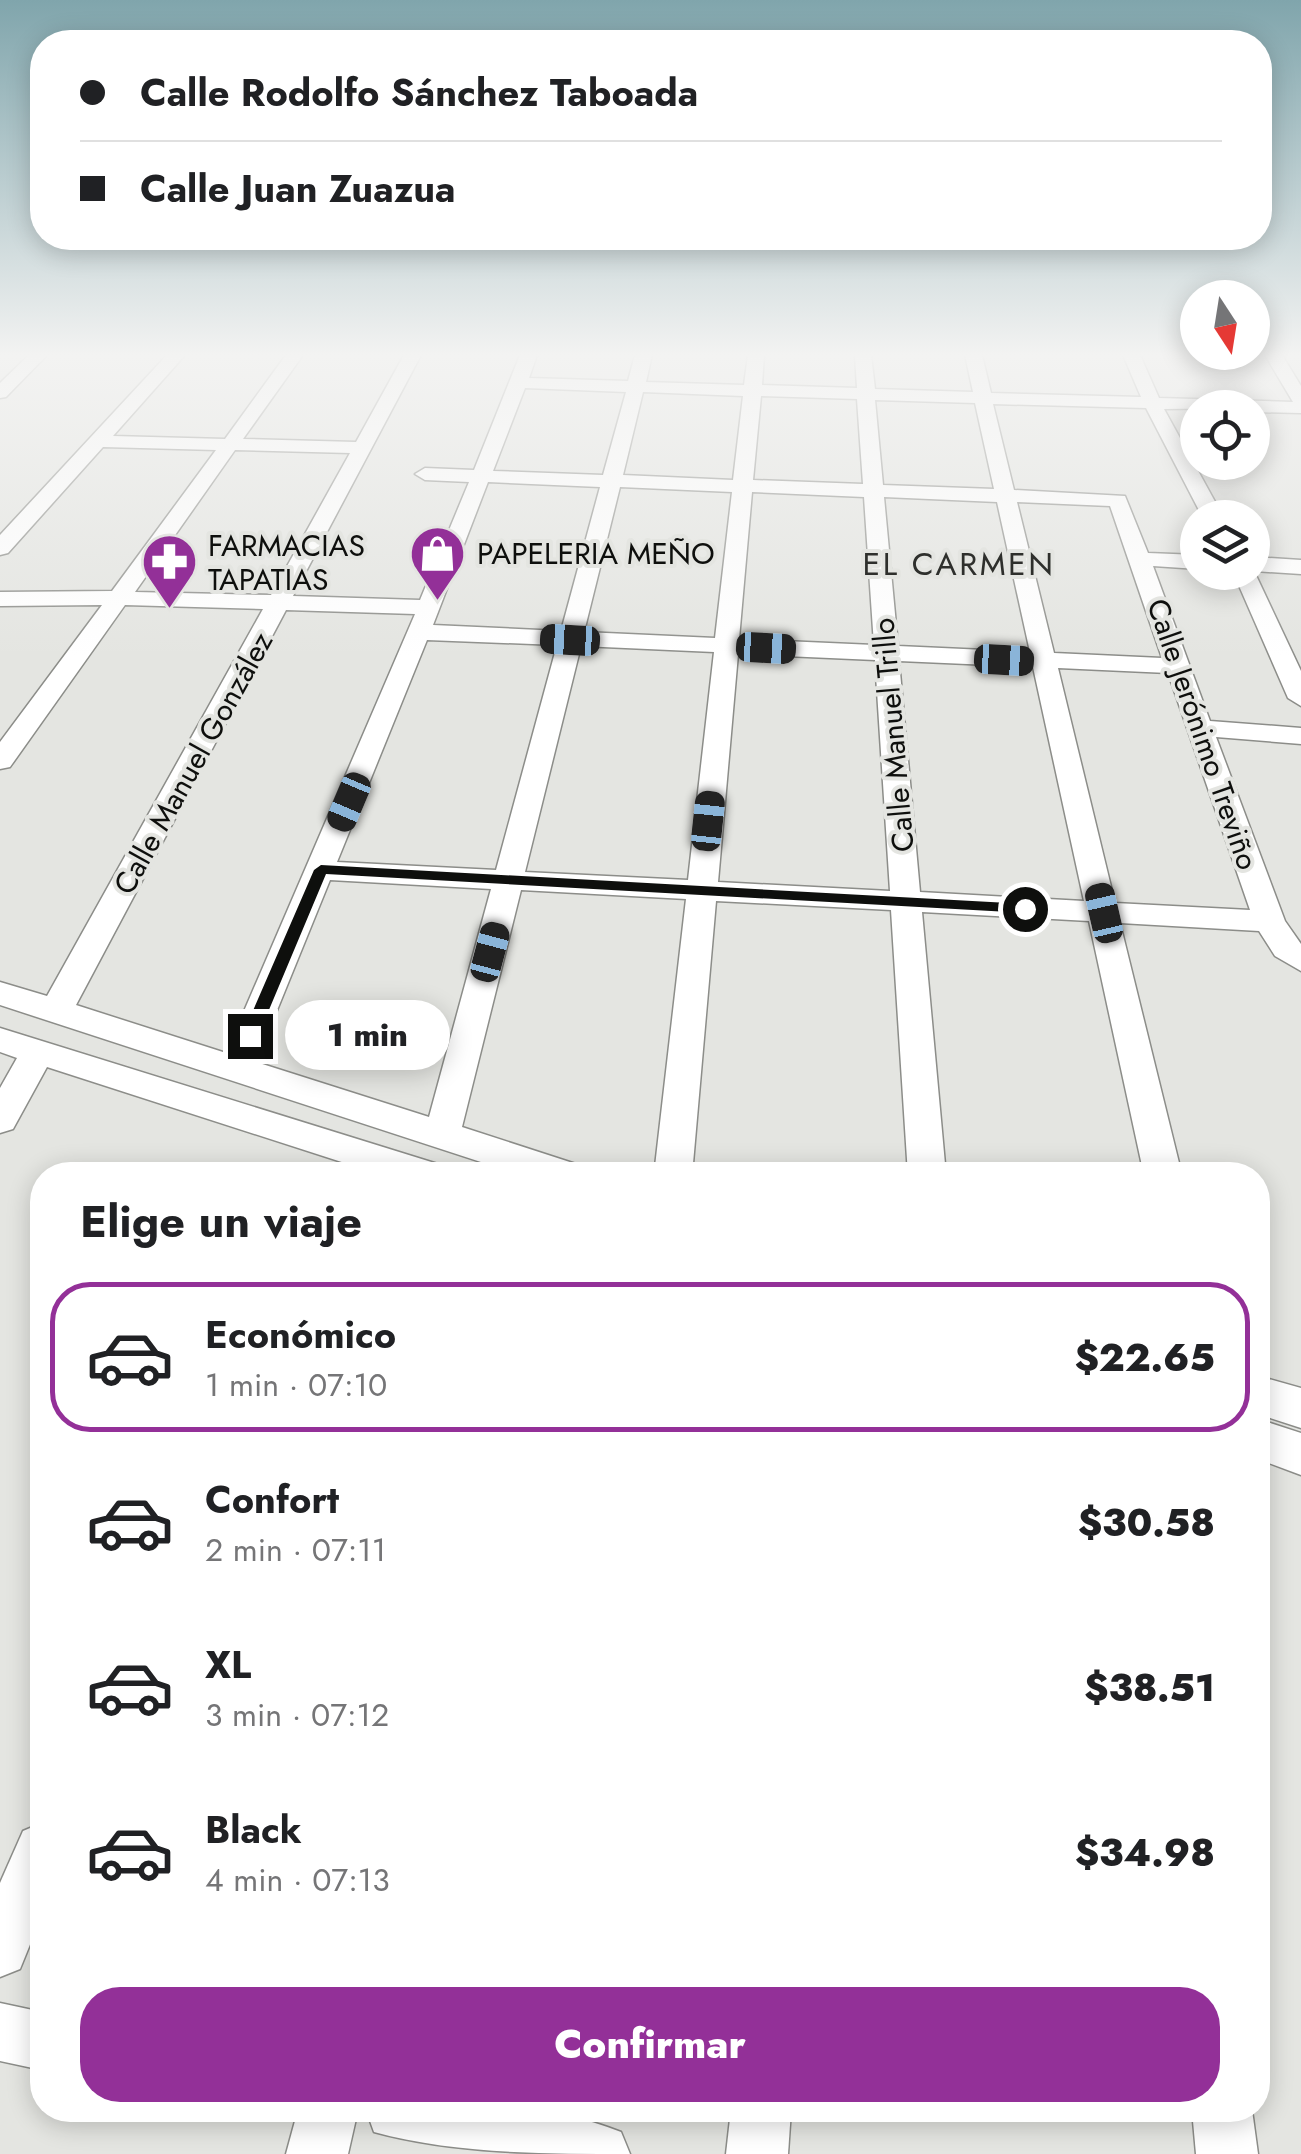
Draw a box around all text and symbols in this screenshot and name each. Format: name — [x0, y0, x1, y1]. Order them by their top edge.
text: Calle Rodolfo Sánchez Taboada — [140, 65, 698, 120]
text: Calle Juan Zuazua — [140, 161, 455, 216]
north arrow — [1180, 280, 1270, 370]
map controls — [1180, 280, 1270, 590]
button: locate — [1180, 390, 1270, 480]
button: layers — [1180, 500, 1270, 590]
shop icon: PAPELERIA MEÑO — [408, 523, 468, 602]
place label: FARMACIAS TAPATIAS — [208, 524, 365, 601]
pharmacy icon: FARMACIAS TAPATIAS — [139, 532, 199, 611]
place label: PAPELERIA MEÑO — [477, 532, 715, 575]
district label: EL CARMEN — [863, 541, 1055, 587]
street label: Calle Jerónimo Treviño — [1136, 593, 1270, 875]
street label: Calle Manuel Trillo — [861, 616, 925, 854]
car — [539, 623, 601, 657]
street label: Calle Manuel González — [103, 624, 283, 902]
car — [735, 631, 797, 665]
car — [973, 643, 1035, 677]
car — [323, 769, 375, 835]
car — [690, 790, 726, 852]
car — [1083, 880, 1125, 946]
route start — [1003, 887, 1048, 932]
car — [468, 919, 512, 985]
callout: 1 min — [285, 1001, 450, 1071]
text: 1 min — [327, 1012, 408, 1058]
route end — [228, 1014, 273, 1059]
text: Elige un viaje — [80, 1189, 362, 1254]
text: Económico — [205, 1307, 396, 1362]
icon: car — [85, 1312, 175, 1402]
text: $22.65 — [1075, 1330, 1215, 1385]
text: 1 min · 07:10 — [205, 1362, 387, 1408]
text: Confort — [205, 1472, 339, 1527]
icon: car — [85, 1477, 175, 1567]
text: $30.58 — [1078, 1495, 1215, 1550]
text: 2 min · 07:11 — [205, 1527, 386, 1573]
text: XL — [205, 1637, 251, 1692]
icon: car — [85, 1642, 175, 1732]
text: $38.51 — [1084, 1660, 1215, 1715]
text: 3 min · 07:12 — [205, 1692, 389, 1738]
text: Black — [205, 1802, 302, 1857]
icon: car — [85, 1807, 175, 1897]
text: $34.98 — [1075, 1825, 1215, 1880]
text: 4 min · 07:13 — [205, 1857, 390, 1903]
button: Confirmar — [80, 1987, 1220, 2102]

